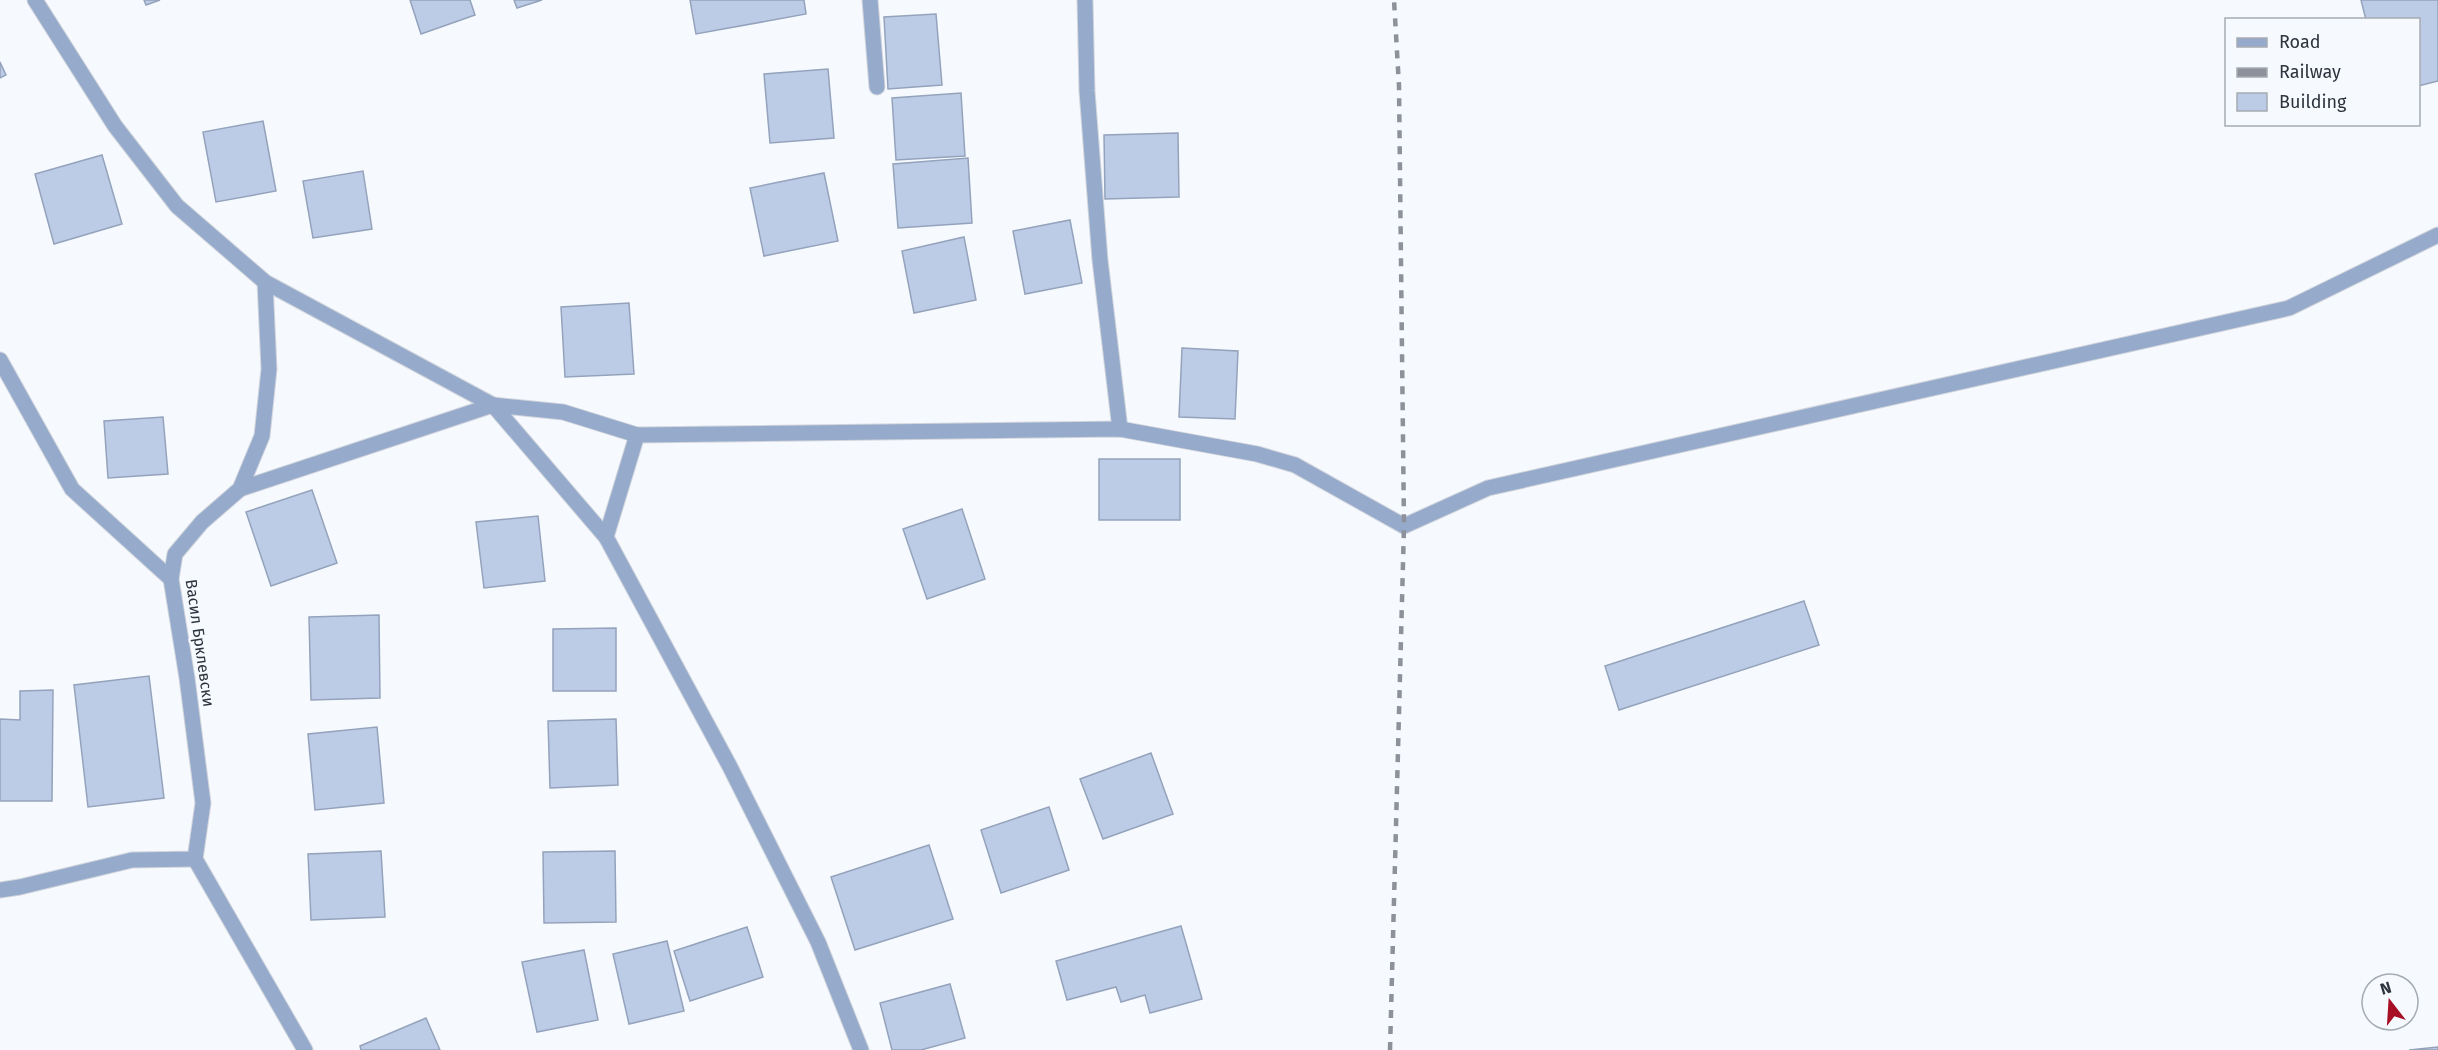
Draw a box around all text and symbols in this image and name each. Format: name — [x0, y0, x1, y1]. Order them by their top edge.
legend — [2225, 18, 2420, 126]
text: Road — [2279, 31, 2321, 53]
text: Railway — [2279, 61, 2341, 83]
text: Building — [2279, 91, 2347, 113]
street label: Васил Брклевски — [182, 578, 218, 708]
north arrow — [2360, 972, 2420, 1032]
text: N — [2378, 977, 2394, 999]

